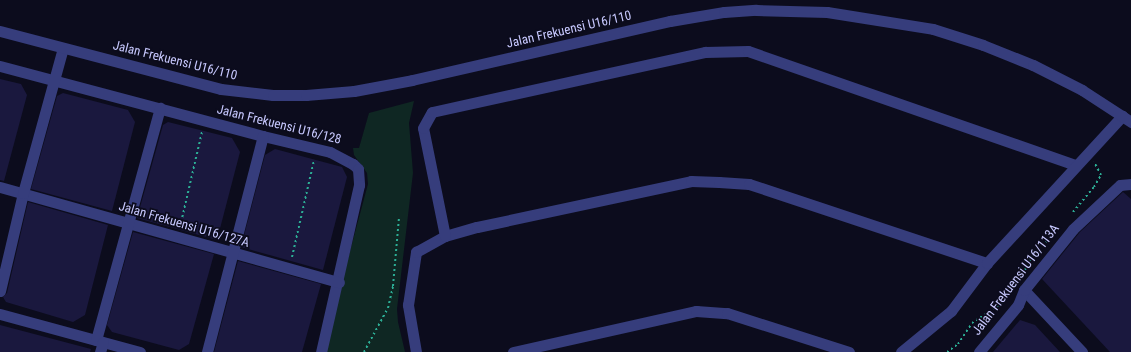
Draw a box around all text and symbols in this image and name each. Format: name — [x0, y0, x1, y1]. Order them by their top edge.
street label: Jalan Frekuensi U16/110 — [505, 8, 633, 52]
street label: Jalan Frekuensi U16/110 — [111, 38, 239, 84]
street label: Jalan Frekuensi U16/128 — [215, 102, 343, 148]
street label: Jalan Frekuensi U16/127A — [117, 199, 251, 251]
street label: Jalan Frekuensi U16/113A — [969, 221, 1063, 339]

